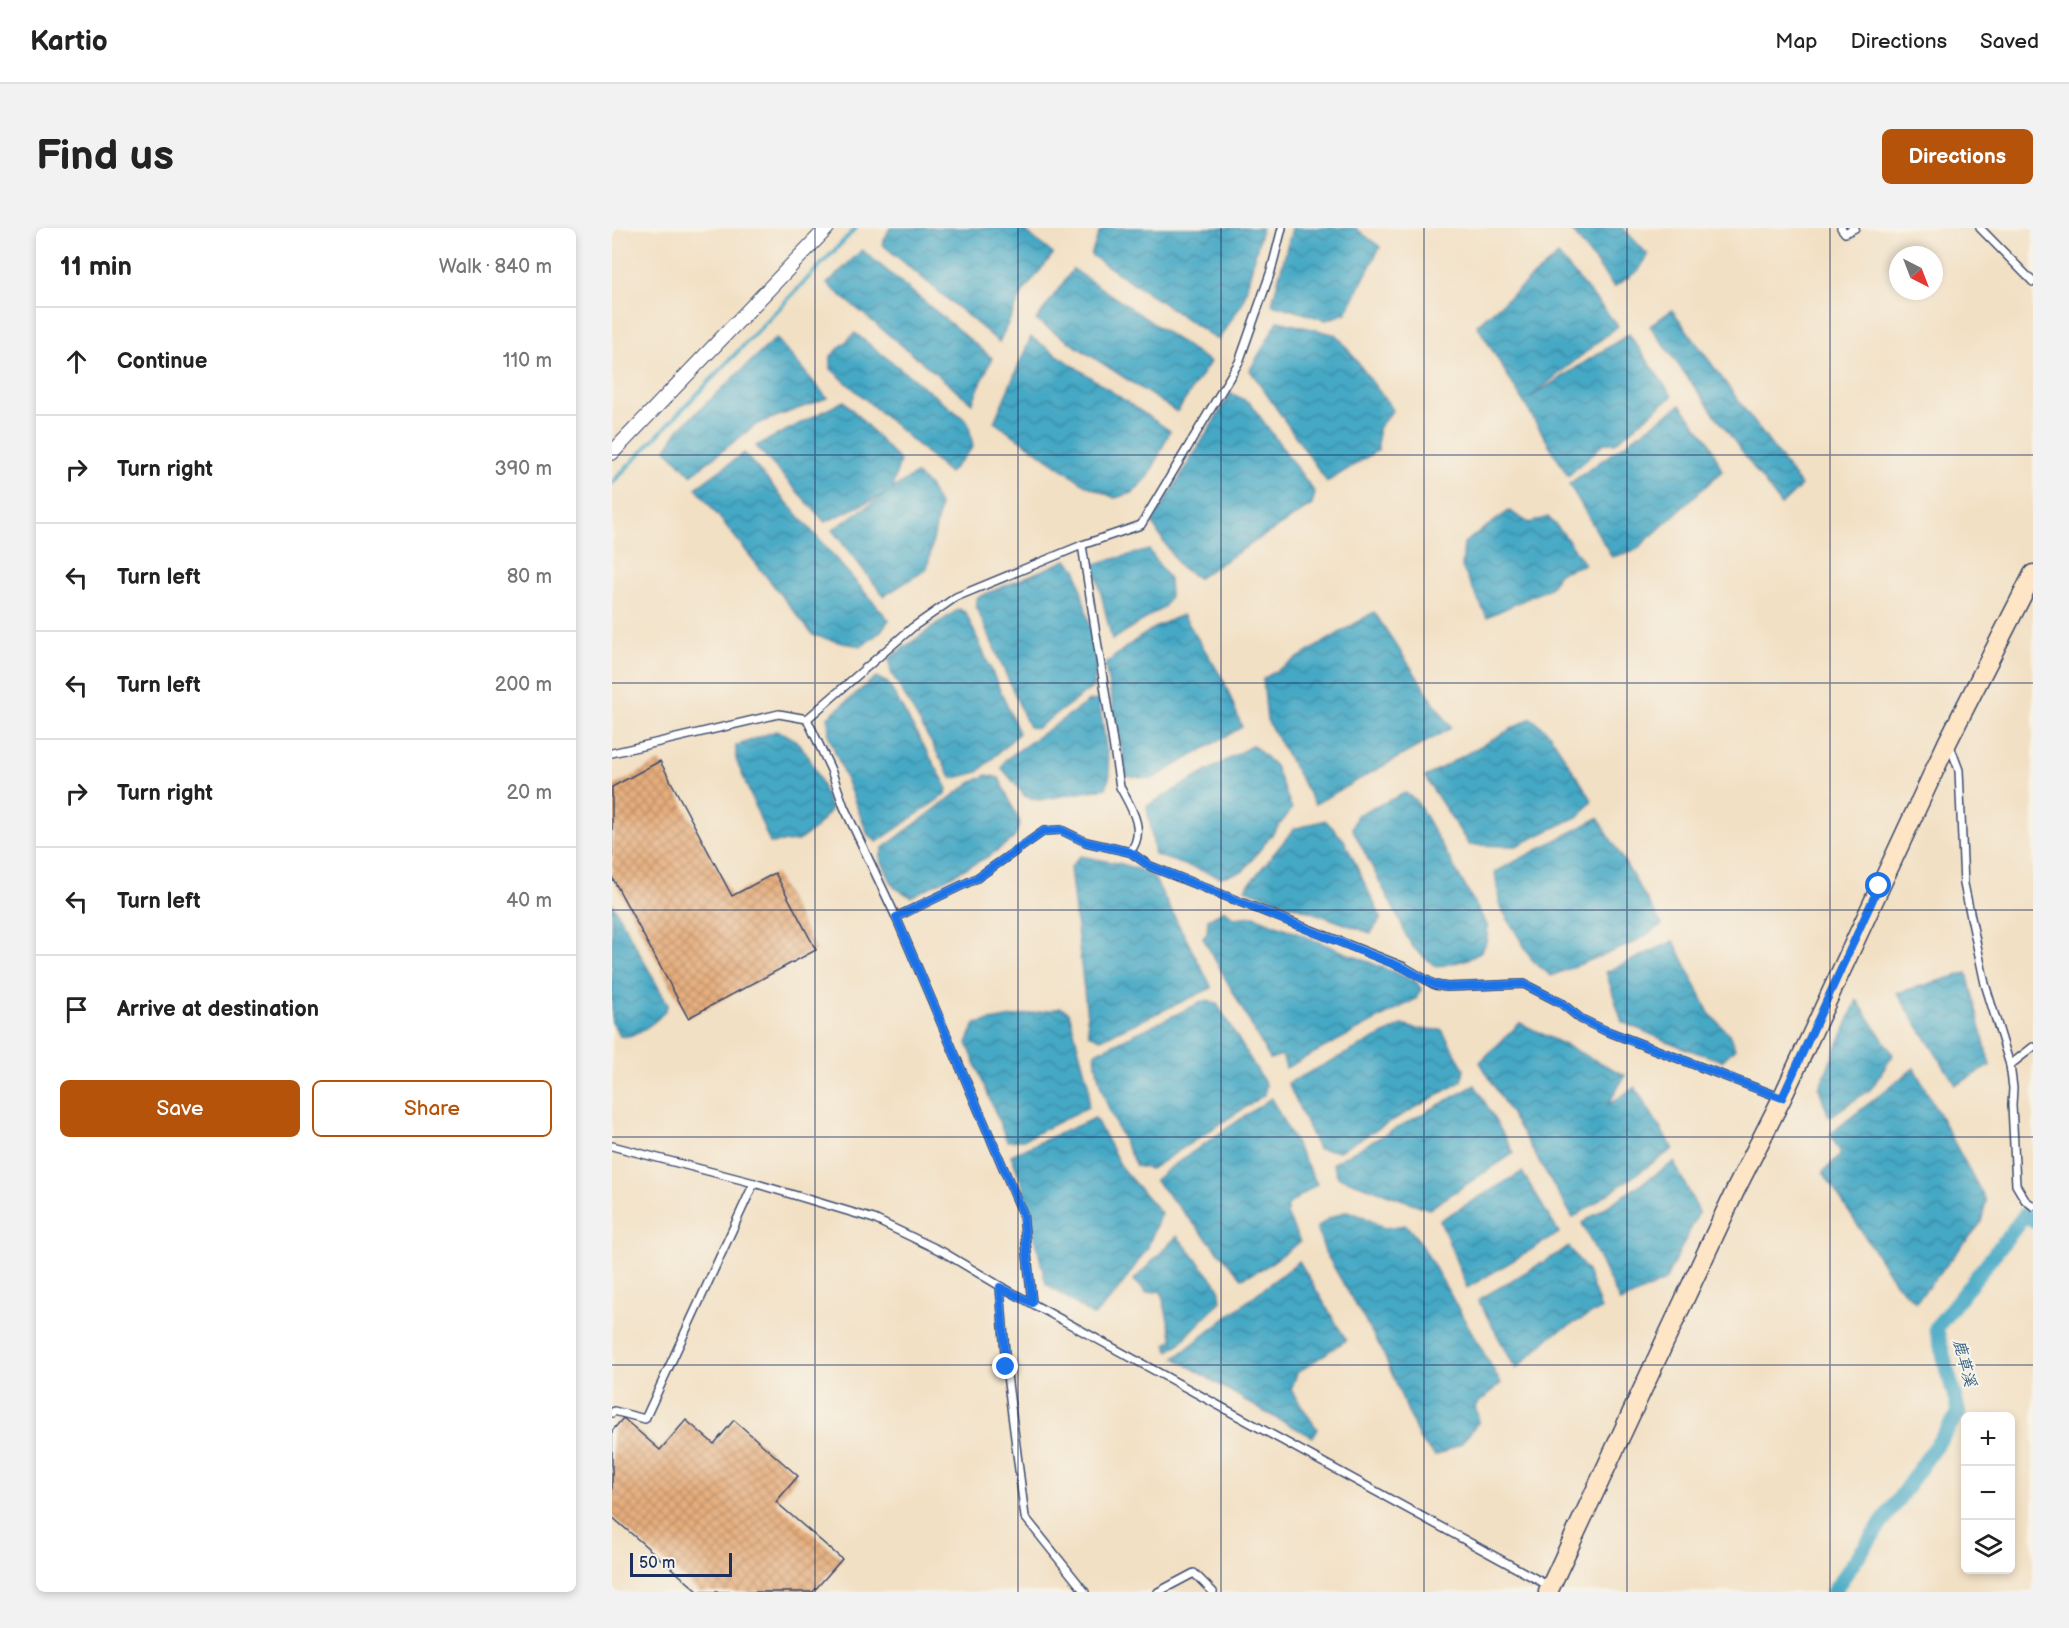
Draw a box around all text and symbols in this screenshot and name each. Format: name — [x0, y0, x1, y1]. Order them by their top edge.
text: Kartio — [30, 25, 108, 58]
text: Map — [1775, 29, 1818, 54]
text: Directions — [1851, 29, 1947, 54]
text: Saved — [1980, 29, 2039, 54]
button: Directions — [1882, 129, 2033, 184]
text: Find us — [36, 131, 174, 182]
north arrow — [1889, 246, 1943, 300]
text: 11 min — [60, 252, 132, 283]
text: Walk · 840 m — [439, 255, 552, 279]
icon: ahead — [60, 345, 93, 378]
text: Continue — [117, 348, 207, 375]
text: 110 m — [503, 349, 552, 373]
icon: right — [60, 453, 93, 486]
text: Turn right — [117, 456, 213, 483]
text: 390 m — [494, 457, 552, 481]
icon: left — [60, 561, 93, 594]
text: Turn left — [117, 564, 201, 591]
text: 80 m — [507, 565, 552, 589]
icon: left — [60, 669, 93, 702]
text: Turn left — [117, 672, 201, 699]
text: 200 m — [495, 673, 552, 697]
icon: right — [60, 777, 93, 810]
text: Turn right — [117, 780, 213, 807]
text: 20 m — [507, 781, 552, 805]
route start — [1865, 872, 1891, 898]
icon: left — [60, 885, 93, 918]
text: Turn left — [117, 888, 201, 915]
text: 40 m — [506, 889, 552, 913]
icon: arrive — [60, 993, 93, 1026]
text: Arrive at destination — [117, 996, 319, 1023]
button: Save — [60, 1080, 300, 1137]
button: Share — [312, 1080, 552, 1137]
water label: 鹿草溪 — [1949, 1337, 1980, 1390]
route end — [992, 1353, 1018, 1379]
map controls — [1961, 1412, 2015, 1574]
button: + — [1961, 1412, 2015, 1466]
button: − — [1961, 1466, 2015, 1520]
button: layers — [1961, 1520, 2015, 1574]
scale bar — [630, 1550, 732, 1578]
text: 50 m — [639, 1554, 675, 1573]

